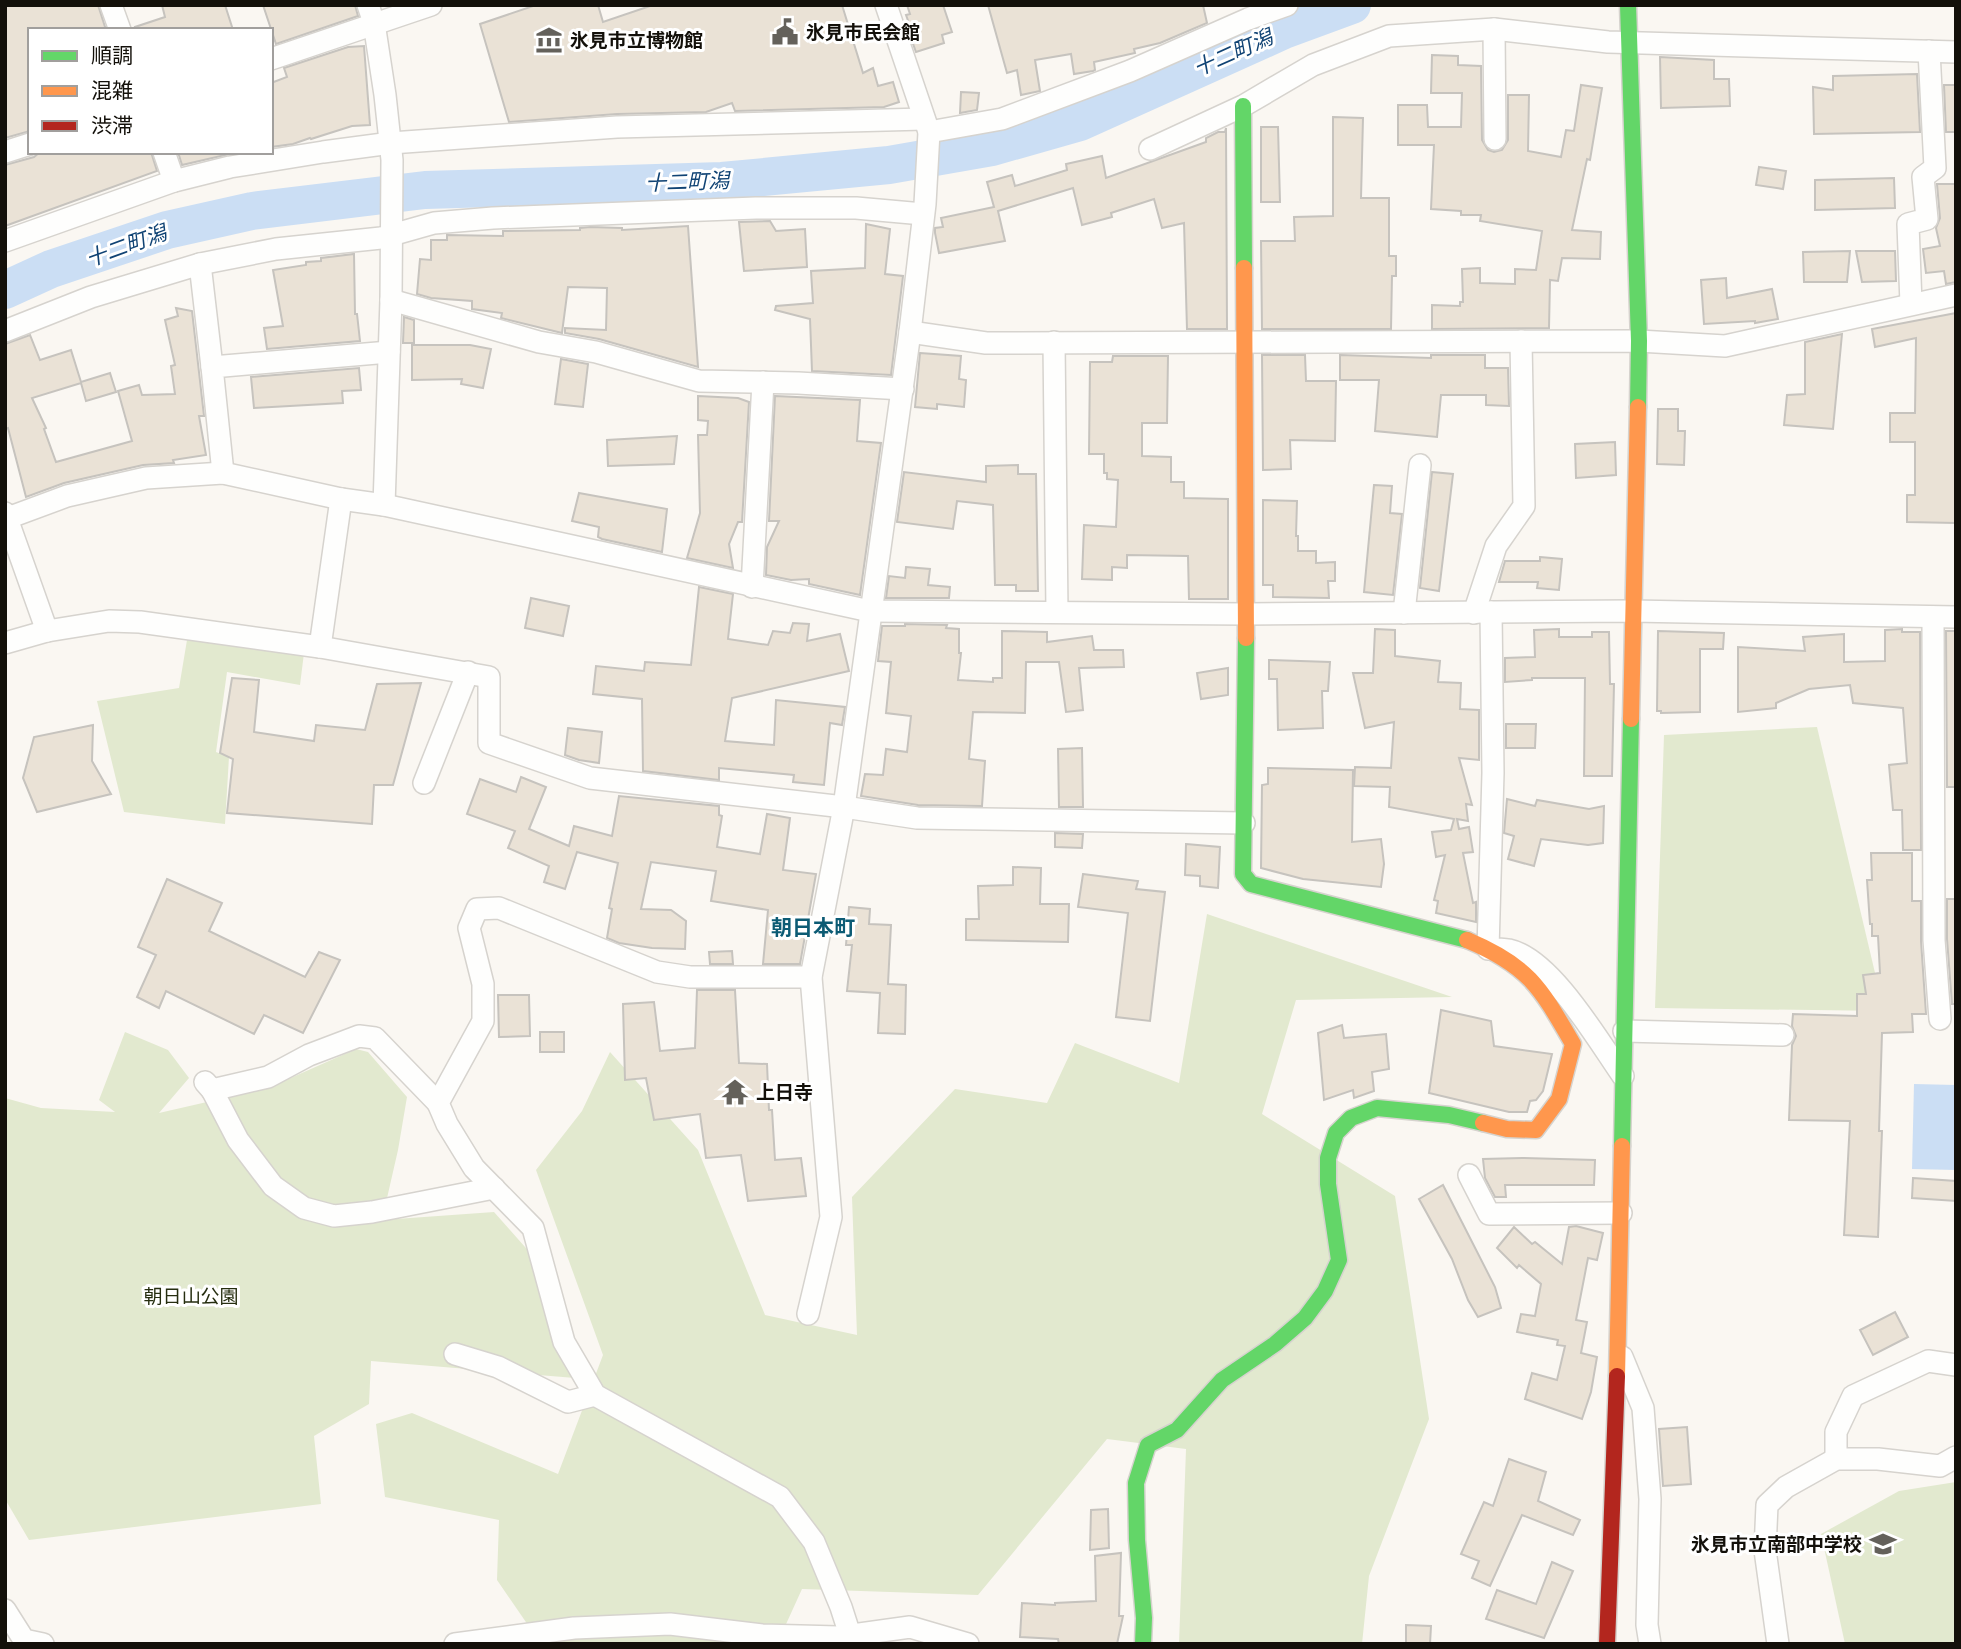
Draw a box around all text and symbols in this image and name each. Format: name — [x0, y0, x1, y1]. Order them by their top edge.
public building icon: 氷見市民会館 — [770, 17, 800, 47]
place label: 氷見市民会館 — [806, 21, 920, 44]
water label: 十二町潟 — [1189, 23, 1279, 82]
museum icon: 氷見市立博物館 — [534, 25, 564, 55]
legend — [28, 28, 273, 154]
place label: 氷見市立博物館 — [570, 29, 703, 52]
text: 順調 — [91, 43, 133, 69]
text: 混雑 — [91, 78, 133, 104]
text: 渋滞 — [91, 113, 133, 139]
water label: 十二町潟 — [645, 167, 732, 196]
water label: 十二町潟 — [82, 218, 173, 273]
district label: 朝日本町 — [771, 915, 855, 941]
temple icon: 上日寺 — [720, 1077, 750, 1107]
place label: 上日寺 — [756, 1081, 813, 1104]
park label: 朝日山公園 — [143, 1285, 239, 1308]
school or university icon: 氷見市立南部中学校 — [1868, 1529, 1898, 1559]
place label: 氷見市立南部中学校 — [1691, 1533, 1862, 1556]

